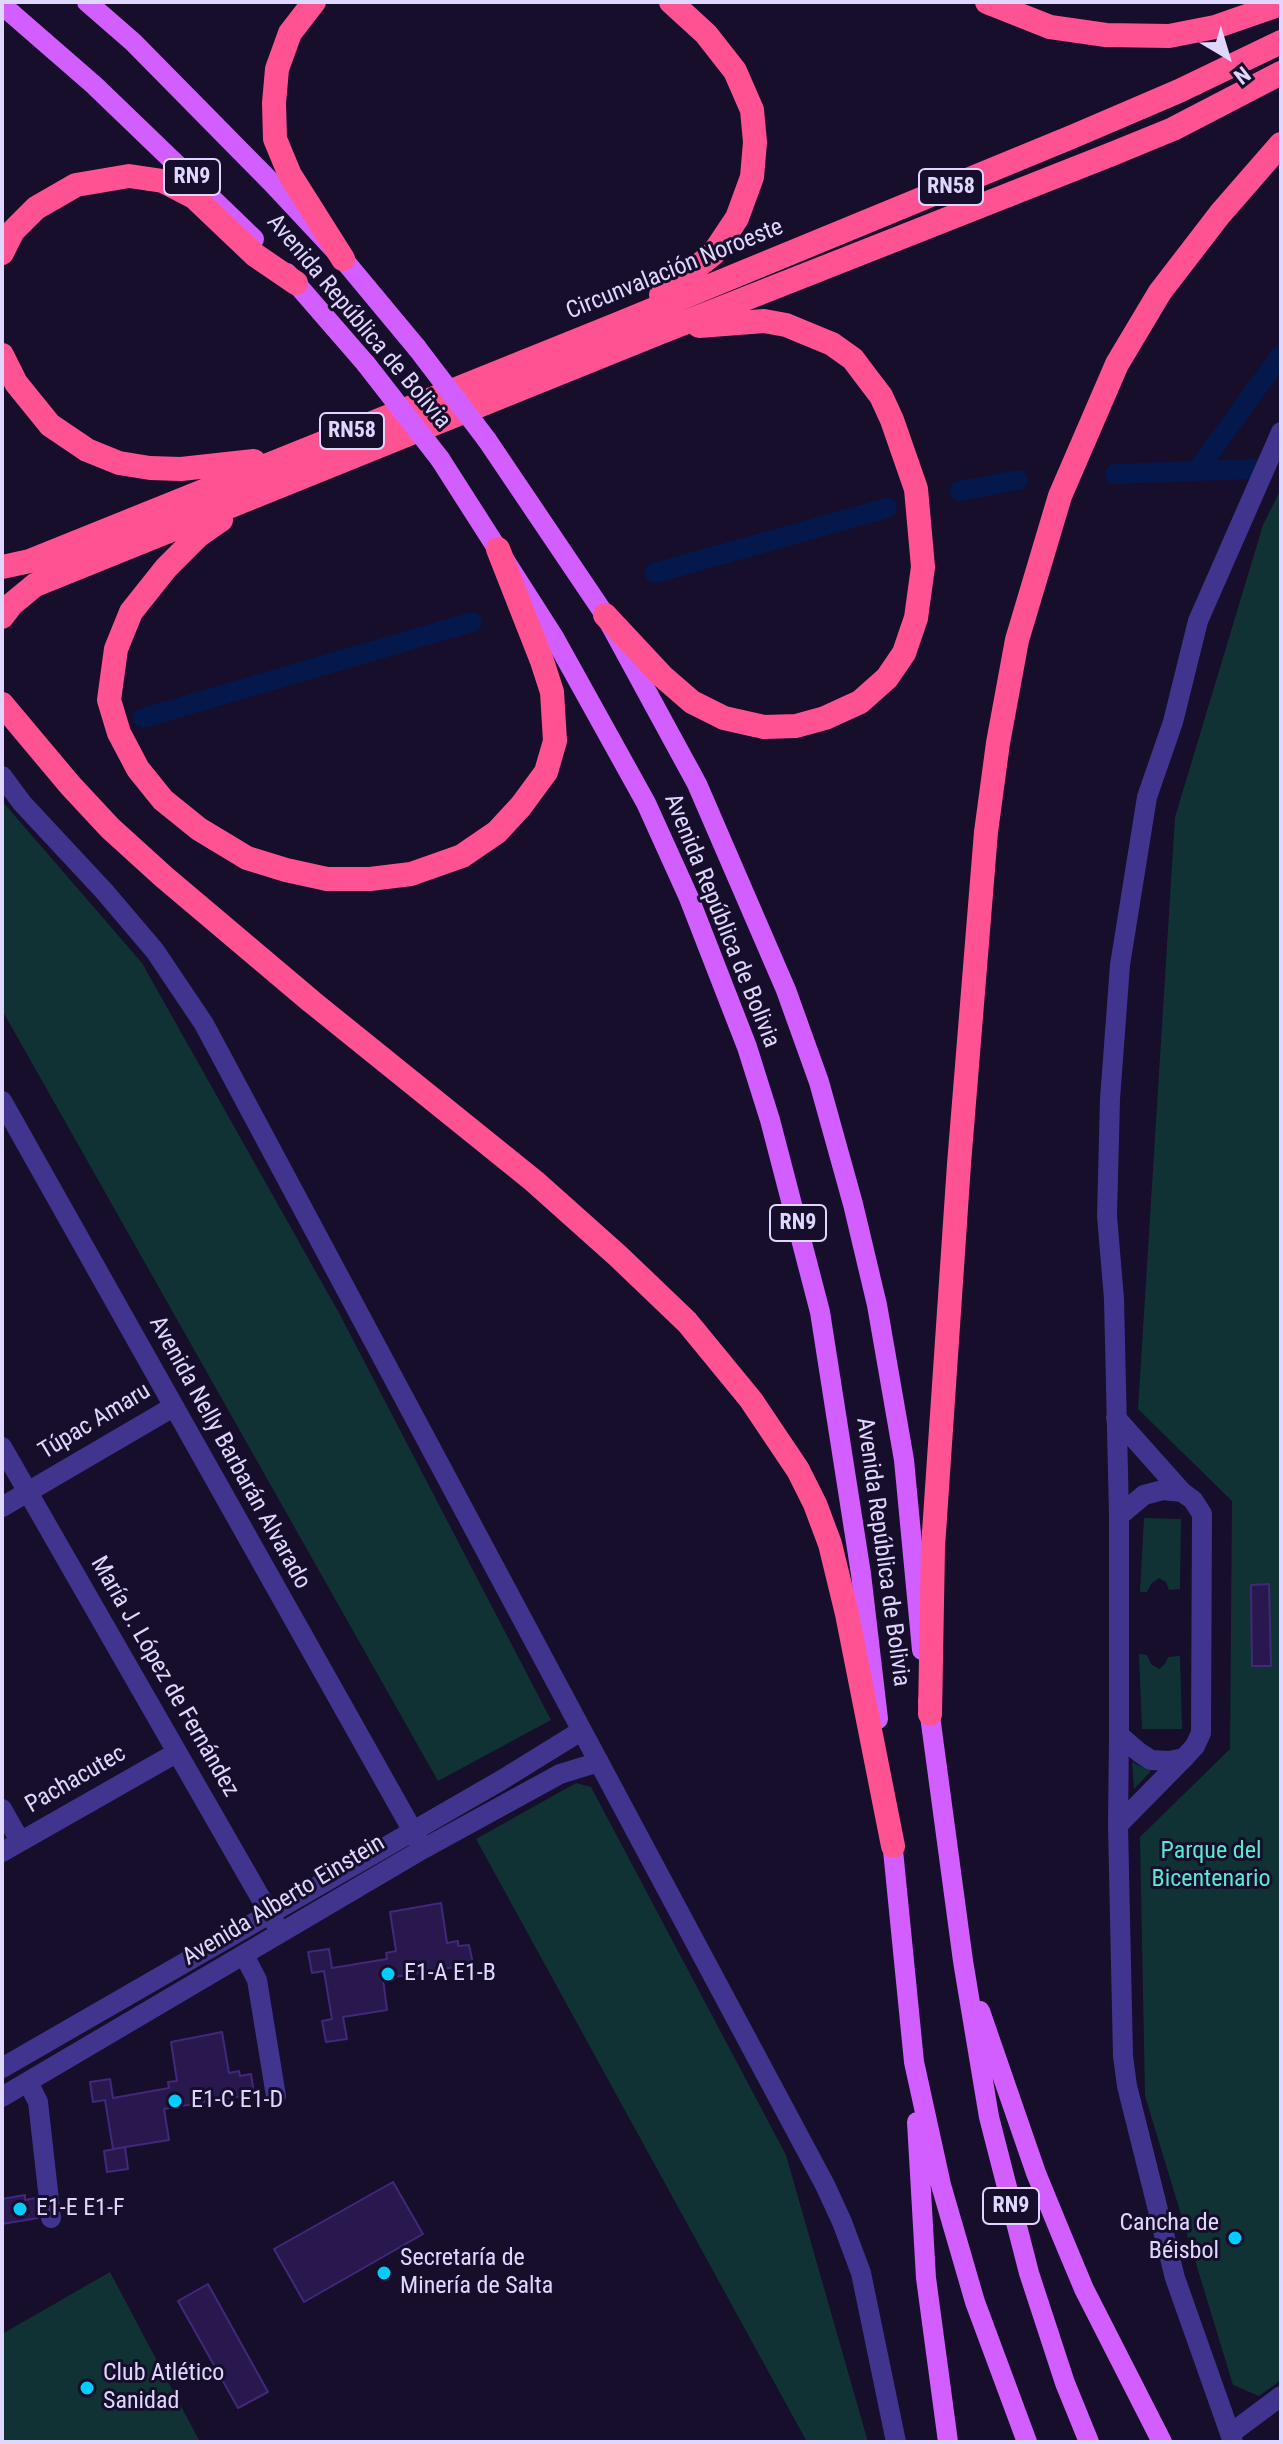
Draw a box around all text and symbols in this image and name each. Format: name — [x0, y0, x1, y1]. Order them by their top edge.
north arrow — [1187, 16, 1267, 96]
text: N — [1229, 61, 1255, 89]
road number: RN9 — [164, 159, 220, 195]
road number: RN58 — [919, 169, 983, 205]
street label: Avenida República de Bolivia — [260, 209, 456, 435]
street label: Circunvalación Noroeste — [562, 213, 788, 327]
road number: RN58 — [320, 413, 384, 449]
street label: Avenida República de Bolivia — [657, 790, 785, 1052]
road number: RN9 — [770, 1205, 826, 1241]
street label: Avenida Nelly Barbarán Alvarado — [142, 1312, 316, 1594]
street label: Túpac Amaru — [34, 1377, 156, 1467]
street label: Avenida República de Bolivia — [849, 1416, 915, 1688]
street label: María J. López de Fernández — [83, 1552, 245, 1802]
street label: Pachacutec — [21, 1740, 131, 1820]
street label: Avenida Alberto Einstein — [178, 1829, 390, 1973]
park label: Parque del Bicentenario — [1152, 1838, 1270, 1894]
place label: E1-A E1-B — [404, 1960, 496, 1988]
marker: E1-A E1-B — [379, 1965, 397, 1983]
place label: E1-C E1-D — [191, 2087, 283, 2115]
marker: E1-C E1-D — [166, 2092, 184, 2110]
road number: RN9 — [983, 2188, 1039, 2224]
place label: E1-E E1-F — [36, 2195, 124, 2223]
marker: E1-E E1-F — [11, 2200, 29, 2218]
place label: Cancha de Béisbol — [1119, 2210, 1219, 2266]
marker: Cancha de Béisbol — [1226, 2229, 1244, 2247]
place label: Secretaría de Minería de Salta — [400, 2245, 553, 2301]
marker: Secretaría de Minería de Salta — [375, 2264, 393, 2282]
place label: Club Atlético Sanidad — [103, 2360, 224, 2416]
marker: Club Atlético Sanidad — [78, 2379, 96, 2397]

